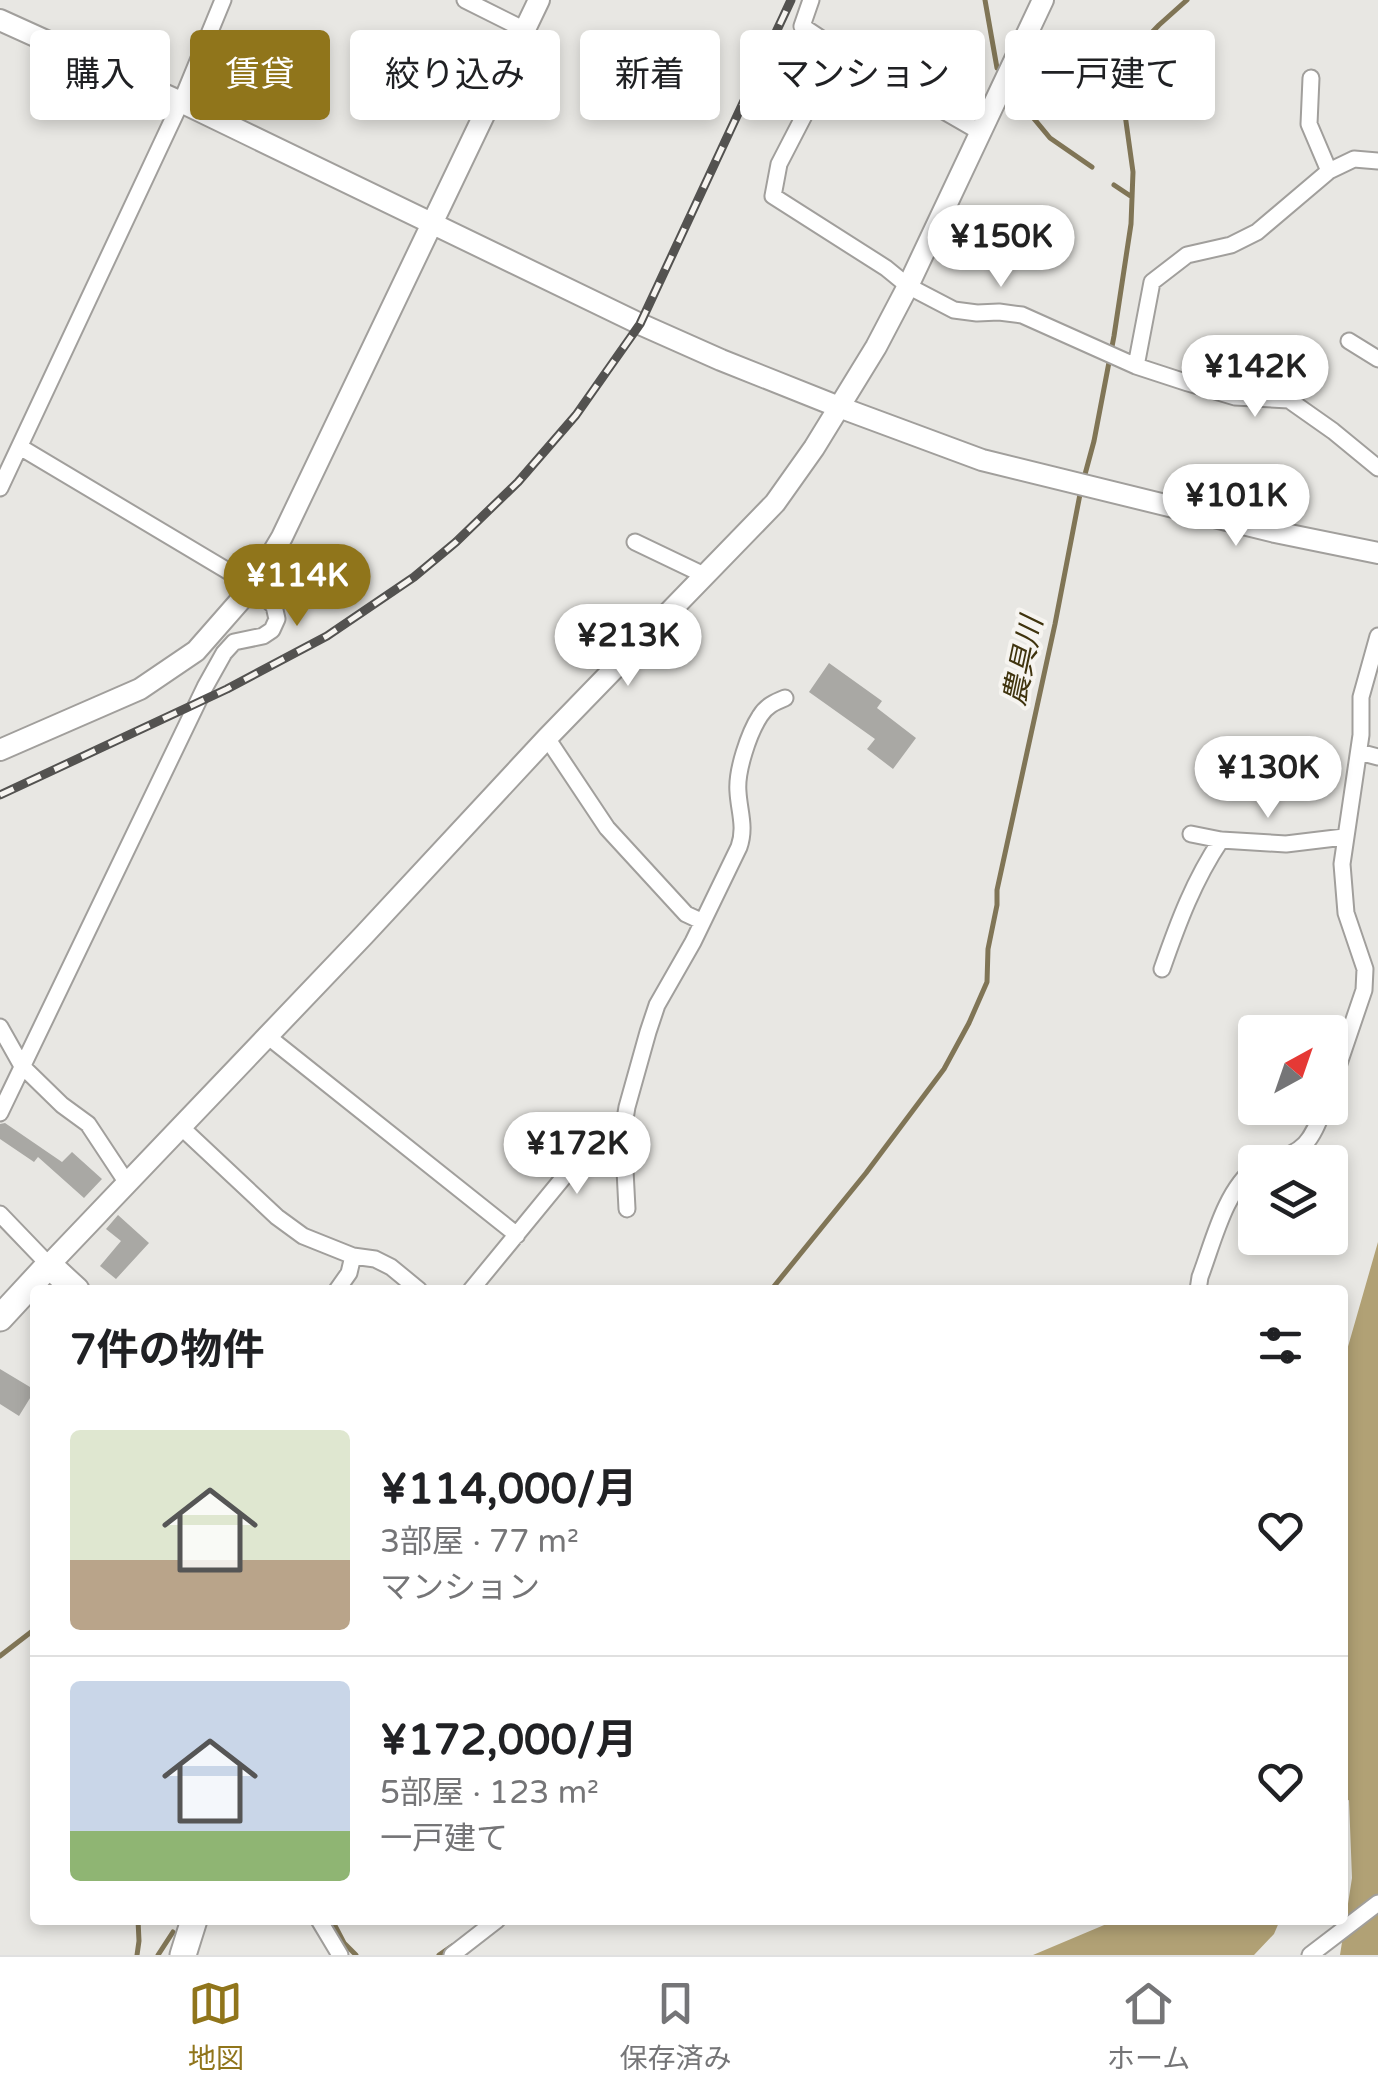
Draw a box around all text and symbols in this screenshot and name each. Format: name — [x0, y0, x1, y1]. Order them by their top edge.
chip: 購入 — [30, 30, 170, 120]
chip: 賃貸 — [190, 30, 330, 120]
chip: 絞り込み — [350, 30, 560, 120]
chip: 新着 — [580, 30, 720, 120]
chip: マンション — [740, 30, 985, 120]
chip: 一戸建て — [1005, 30, 1215, 120]
pin: ¥150K — [931, 205, 1071, 290]
text: ¥150K — [950, 218, 1052, 256]
pin: ¥142K — [1185, 335, 1325, 420]
text: ¥142K — [1204, 348, 1306, 386]
pin: ¥101K — [1166, 464, 1306, 549]
text: ¥101K — [1185, 477, 1287, 515]
pin: ¥114K — [227, 544, 367, 629]
text: ¥114K — [246, 557, 348, 595]
pin: ¥213K — [558, 604, 698, 689]
water label: 農具川 — [996, 610, 1052, 709]
text: ¥213K — [577, 617, 679, 655]
pin: ¥130K — [1198, 736, 1338, 821]
text: ¥130K — [1217, 749, 1319, 787]
north arrow — [1238, 1015, 1348, 1125]
map controls — [1238, 1015, 1348, 1255]
pin: ¥172K — [507, 1112, 647, 1197]
text: ¥172K — [526, 1125, 628, 1163]
button: layers — [1238, 1145, 1348, 1255]
icon: filters — [1253, 1318, 1308, 1373]
text: 7件の物件 — [70, 1325, 264, 1376]
text: ¥114,000/月 — [380, 1464, 637, 1515]
icon: home — [150, 1470, 270, 1590]
icon: heart — [1253, 1503, 1308, 1558]
text: 3部屋 · 77 m² — [380, 1523, 579, 1561]
text: マンション — [380, 1569, 540, 1607]
text: ¥172,000/月 — [380, 1715, 637, 1766]
icon: home — [150, 1721, 270, 1841]
icon: heart — [1253, 1754, 1308, 1809]
text: 5部屋 · 123 m² — [380, 1774, 599, 1812]
text: 一戸建て — [380, 1820, 508, 1858]
tab: 地図 — [188, 1976, 244, 2076]
tab: 保存済み — [619, 1976, 731, 2076]
tab: ホーム — [1107, 1976, 1190, 2076]

